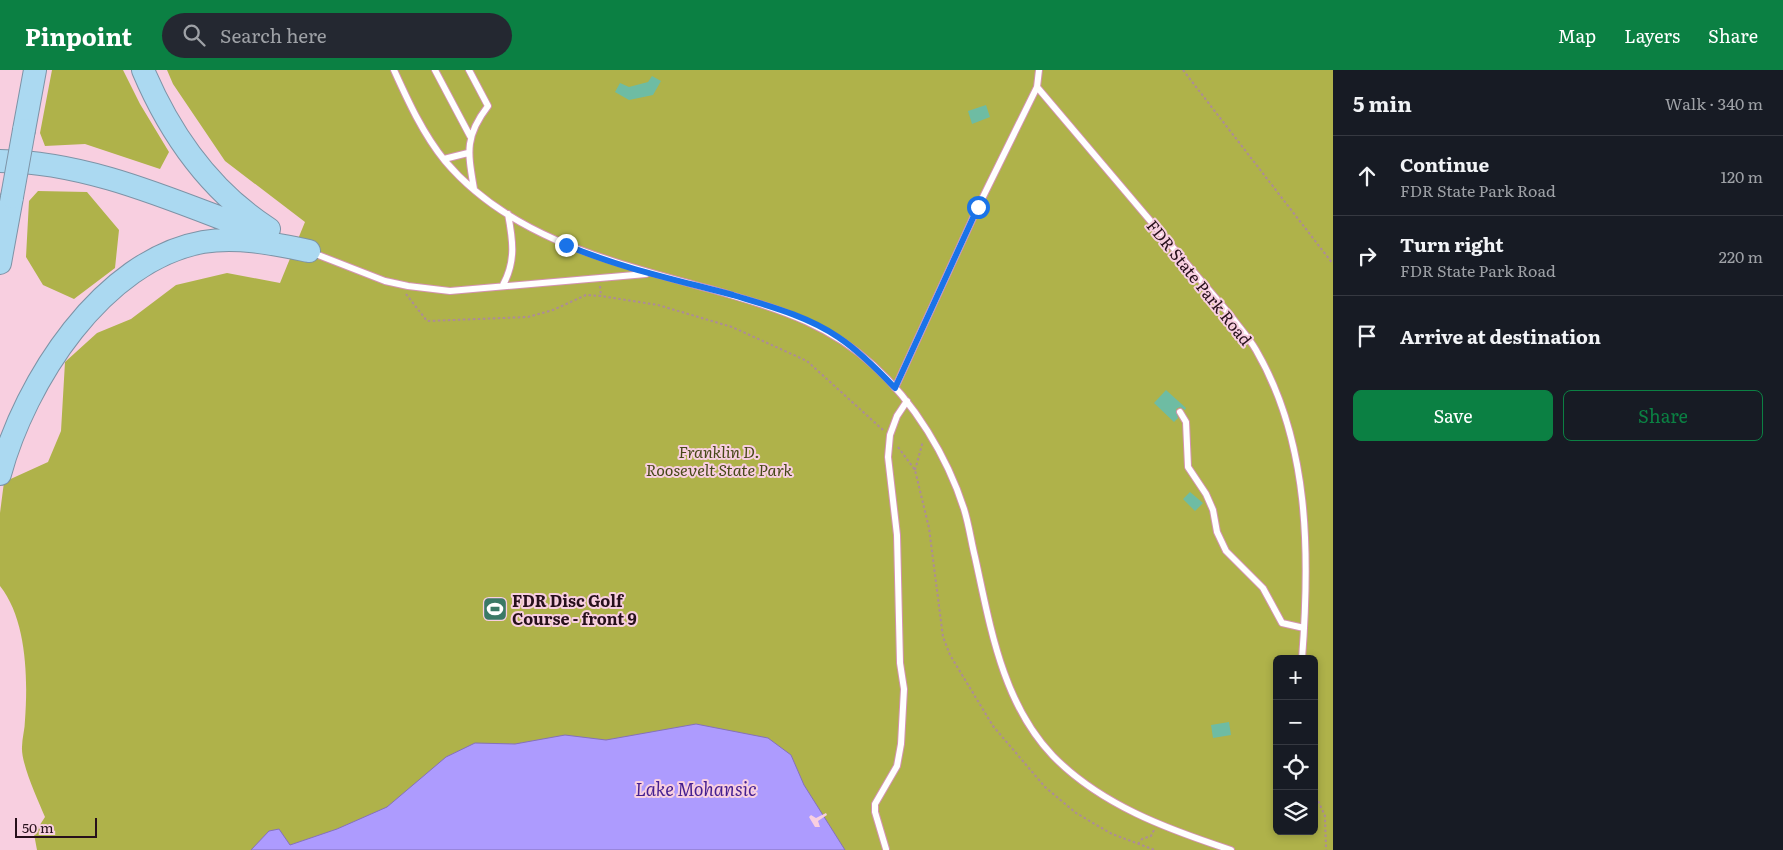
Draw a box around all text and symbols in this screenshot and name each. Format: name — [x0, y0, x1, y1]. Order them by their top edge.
search box — [162, 13, 512, 58]
text: Pinpoint — [25, 18, 132, 53]
icon: search — [180, 21, 208, 49]
text: Search here — [220, 21, 327, 49]
text: Map — [1558, 22, 1596, 49]
text: Layers — [1624, 22, 1680, 49]
text: Share — [1708, 22, 1758, 49]
text: 5 min — [1353, 87, 1412, 118]
text: Walk · 340 m — [1665, 91, 1763, 115]
text: Continue — [1400, 150, 1489, 178]
icon: ahead — [1353, 162, 1381, 190]
text: 120 m — [1720, 164, 1763, 188]
text: FDR State Park Road — [1400, 178, 1556, 202]
route start — [967, 196, 990, 219]
street label: FDR State Park Road — [1142, 214, 1258, 350]
text: Turn right — [1400, 230, 1504, 258]
route end — [555, 234, 578, 257]
icon: right — [1353, 242, 1381, 270]
text: 220 m — [1719, 244, 1763, 268]
text: FDR State Park Road — [1400, 258, 1556, 282]
icon: arrive — [1353, 322, 1381, 350]
text: Arrive at destination — [1400, 322, 1601, 350]
button: Save — [1353, 390, 1553, 441]
button: Share — [1563, 390, 1763, 441]
park label: Franklin D. Roosevelt State Park — [646, 439, 792, 481]
place label: FDR Disc Golf Course - front 9 — [512, 588, 637, 630]
sports icon: FDR Disc Golf Course - front 9 — [482, 596, 508, 622]
map controls — [1273, 655, 1318, 835]
button: + — [1273, 655, 1318, 700]
button: − — [1273, 700, 1318, 745]
button: locate — [1273, 745, 1318, 790]
water label: Lake Mohansic — [635, 775, 757, 802]
button: layers — [1273, 790, 1318, 835]
scale bar — [15, 815, 98, 838]
text: 50 m — [22, 817, 54, 837]

